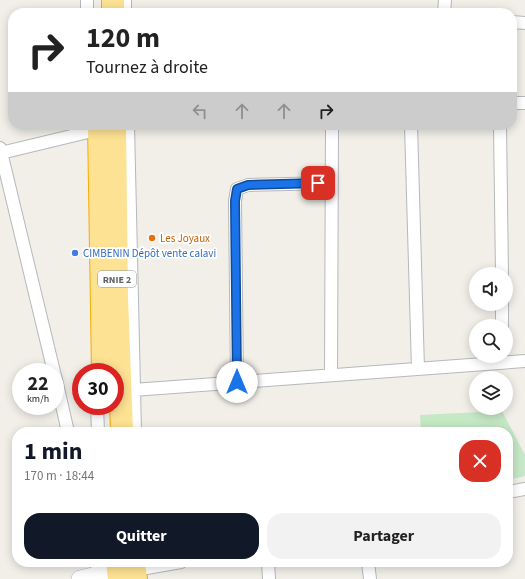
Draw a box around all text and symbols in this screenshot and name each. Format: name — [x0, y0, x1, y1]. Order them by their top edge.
text: 120 m — [86, 18, 160, 58]
icon: right — [20, 24, 72, 76]
text: Tournez à droite — [86, 55, 208, 80]
icon: left — [189, 100, 211, 122]
icon: ahead — [231, 100, 253, 122]
icon: ahead — [273, 100, 295, 122]
icon: right — [315, 100, 337, 122]
pin — [301, 166, 335, 200]
icon: arrive — [307, 172, 329, 194]
place label: Les Joyaux — [160, 231, 210, 246]
marker: Les Joyaux — [147, 233, 157, 243]
place label: CIMBENIN Dépôt vente calavi — [83, 246, 216, 261]
marker: CIMBENIN Dépôt vente calavi — [70, 248, 80, 258]
map controls — [469, 267, 513, 415]
button: sound — [469, 267, 513, 311]
road number: RNIE 2 — [98, 271, 136, 287]
button: search — [469, 319, 513, 363]
position arrow — [216, 361, 258, 403]
speed limit sign: 30 — [72, 363, 124, 415]
text: 22 — [27, 370, 49, 398]
button: layers — [469, 371, 513, 415]
text: km/h — [27, 392, 49, 406]
text: 1 min — [24, 434, 82, 469]
button: close — [459, 440, 501, 482]
text: 170 m · 18:44 — [24, 467, 94, 485]
button: Quitter — [24, 513, 259, 559]
button: Partager — [267, 513, 501, 559]

